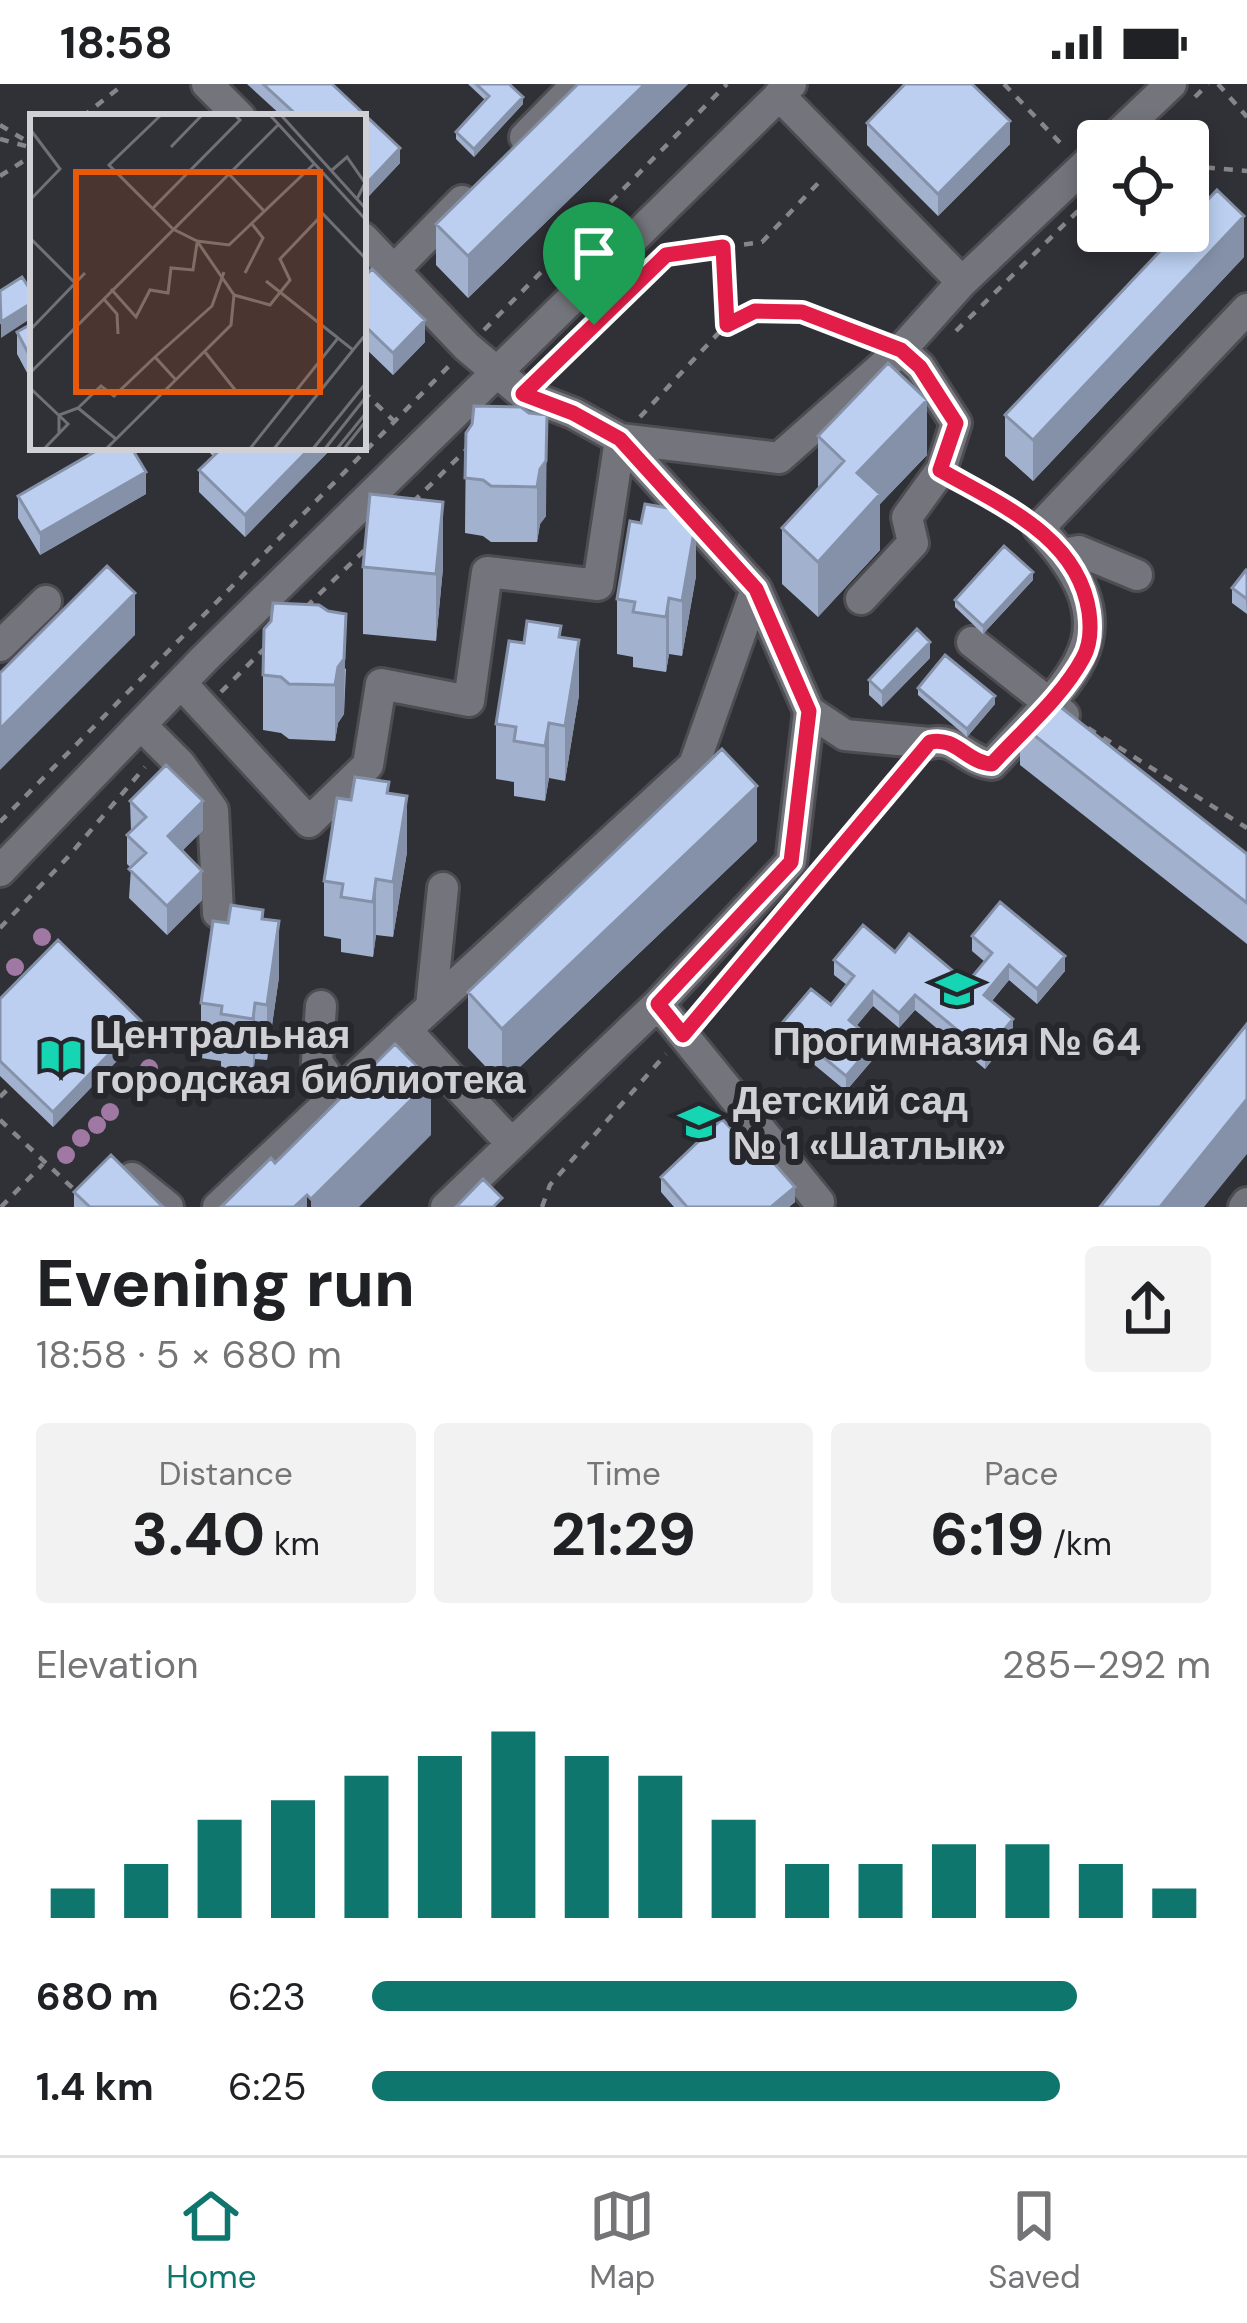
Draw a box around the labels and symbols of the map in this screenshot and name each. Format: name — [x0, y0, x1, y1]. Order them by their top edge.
inset map — [30, 114, 366, 450]
pin — [543, 202, 645, 325]
school or university icon: Прогимназия № 64 — [934, 966, 980, 1012]
place label: Центральная городская библиотека — [95, 1009, 526, 1105]
place label: Прогимназия № 64 — [773, 1016, 1141, 1067]
library icon: Центральная городская библиотека — [38, 1033, 84, 1079]
place label: Детский сад № 1 «Шатлык» — [733, 1075, 1006, 1171]
school or university icon: Детский сад № 1 «Шатлык» — [676, 1099, 722, 1145]

